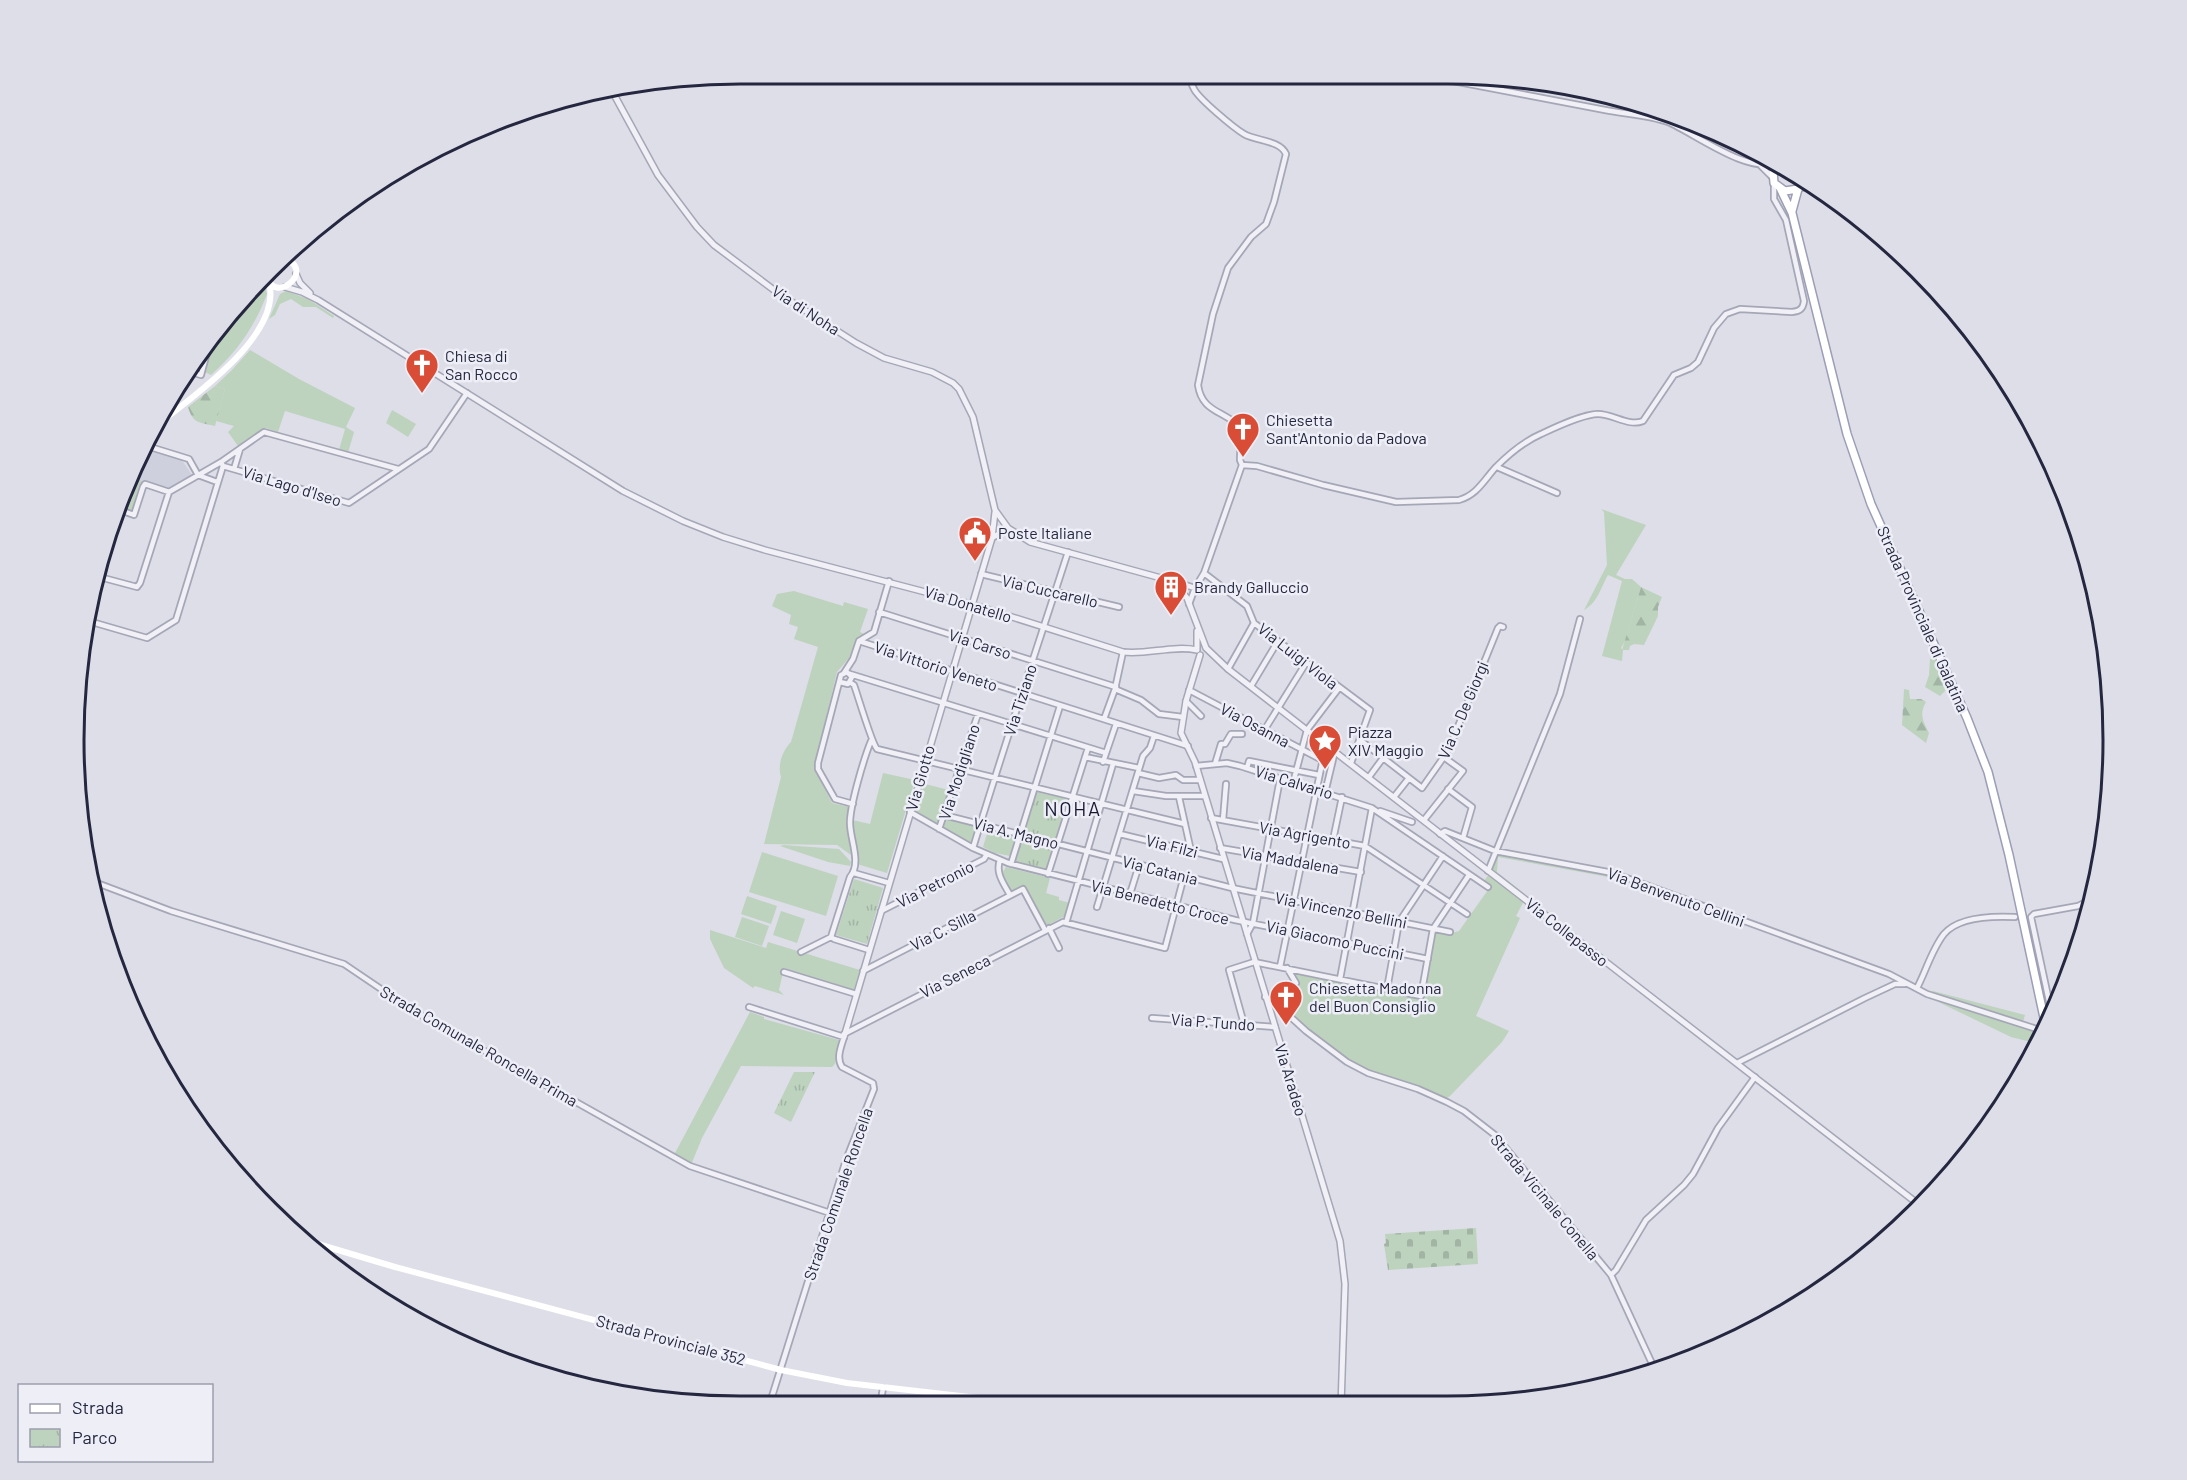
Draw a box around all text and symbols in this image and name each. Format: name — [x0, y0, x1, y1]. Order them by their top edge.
street label: Via di Noha — [769, 281, 844, 339]
place label: Chiesa di San Rocco — [445, 346, 518, 383]
church icon: Chiesa di San Rocco — [404, 347, 440, 394]
place label: Chiesetta Sant'Antonio da Padova — [1266, 410, 1427, 447]
church icon: Chiesetta Sant'Antonio da Padova — [1225, 411, 1261, 458]
street label: Via Lago d'Iseo — [240, 461, 344, 510]
public building icon: Poste Italiane — [957, 515, 993, 562]
place label: Poste Italiane — [998, 523, 1092, 542]
street label: Strada Provinciale di Galatina — [1874, 523, 1973, 715]
building icon: Brandy Galluccio — [1153, 569, 1189, 616]
street label: Via Cuccarello — [1000, 570, 1100, 611]
place label: Brandy Galluccio — [1194, 577, 1309, 596]
street label: Via Donatello — [922, 581, 1014, 626]
street label: Via Luigi Viola — [1254, 618, 1342, 693]
street label: Via Carso — [946, 624, 1014, 663]
street label: Via Vittorio Veneto — [872, 637, 1000, 694]
street label: Via C. De Giorgi — [1433, 658, 1492, 762]
street label: Via Tiziano — [999, 662, 1040, 738]
street label: Via Osanna — [1217, 698, 1293, 751]
street label: Via Modigliano — [934, 722, 983, 822]
place label: Piazza XIV Maggio — [1348, 722, 1424, 759]
place icon: Piazza XIV Maggio — [1307, 723, 1343, 770]
street label: Via Giotto — [901, 743, 938, 813]
street label: Via Calvario — [1253, 761, 1335, 802]
district label: NOHA — [1044, 796, 1102, 820]
street label: Via A. Magno — [971, 813, 1061, 852]
street label: Via Agrigento — [1258, 817, 1352, 852]
street label: Via Filzi — [1144, 830, 1200, 861]
street label: Via Maddalena — [1240, 842, 1341, 877]
street label: Via Catania — [1120, 851, 1200, 888]
street label: Via Petronio — [893, 856, 977, 911]
street label: Via Benvenuto Cellini — [1605, 863, 1747, 930]
street label: Via Benedetto Croce — [1089, 875, 1231, 928]
street label: Via Vincenzo Bellini — [1273, 887, 1409, 932]
street label: Via Collepasso — [1522, 893, 1613, 970]
street label: Via C. Silla — [907, 905, 979, 954]
street label: Via Giacomo Puccini — [1264, 916, 1406, 963]
street label: Via Seneca — [916, 950, 993, 1001]
place label: Chiesetta Madonna del Buon Consiglio — [1309, 978, 1441, 1015]
church icon: Chiesetta Madonna del Buon Consiglio — [1268, 979, 1304, 1026]
street label: Strada Comunale Roncella Prima — [377, 981, 581, 1110]
street label: Via P. Tundo — [1170, 1009, 1256, 1034]
street label: Via Aradeo — [1271, 1041, 1311, 1118]
street label: Strada Comunale Roncella — [799, 1105, 876, 1282]
street label: Strada Vicinale Conella — [1487, 1130, 1604, 1263]
street label: Strada Provinciale 352 — [594, 1310, 748, 1369]
legend — [18, 1384, 213, 1462]
text: Strada — [72, 1396, 124, 1418]
text: Parco — [72, 1426, 117, 1448]

